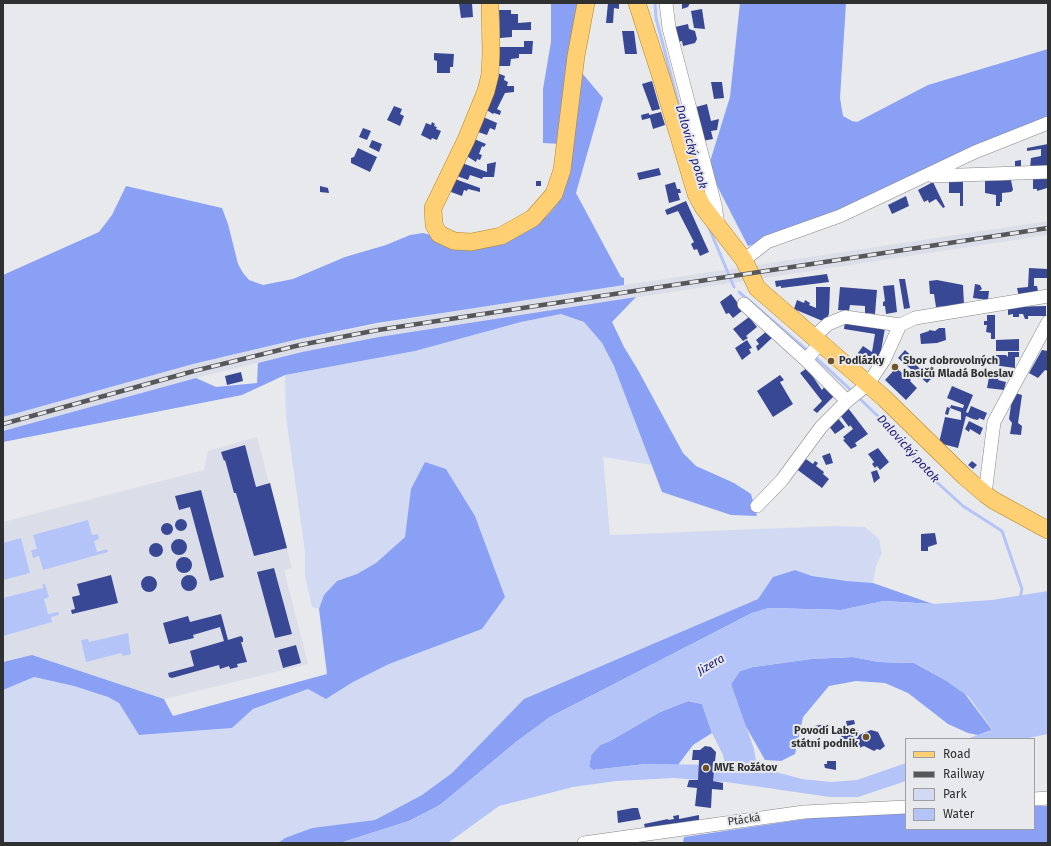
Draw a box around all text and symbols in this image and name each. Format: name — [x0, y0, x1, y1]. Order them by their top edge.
water label: Dalovický potok — [672, 103, 710, 191]
place label: Podlázky — [839, 354, 884, 368]
place label: Sbor dobrovolných hasičů Mladá Boleslav — [903, 354, 1013, 380]
marker: Podlázky — [826, 356, 836, 366]
marker: Sbor dobrovolných hasičů Mladá Boleslav — [890, 362, 900, 372]
water label: Dalovický potok — [874, 412, 942, 486]
water label: Jizera — [695, 651, 727, 679]
place label: Povodí Labe, státní podnik — [791, 724, 858, 750]
marker: Povodí Labe, státní podnik — [861, 732, 871, 742]
legend — [905, 738, 1035, 830]
text: Road — [943, 747, 971, 761]
place label: MVE Rožátov — [714, 761, 777, 775]
marker: MVE Rožátov — [701, 763, 711, 773]
text: Railway — [943, 767, 984, 781]
text: Park — [943, 787, 967, 801]
text: Water — [943, 807, 974, 821]
street label: Ptácká — [727, 811, 761, 829]

